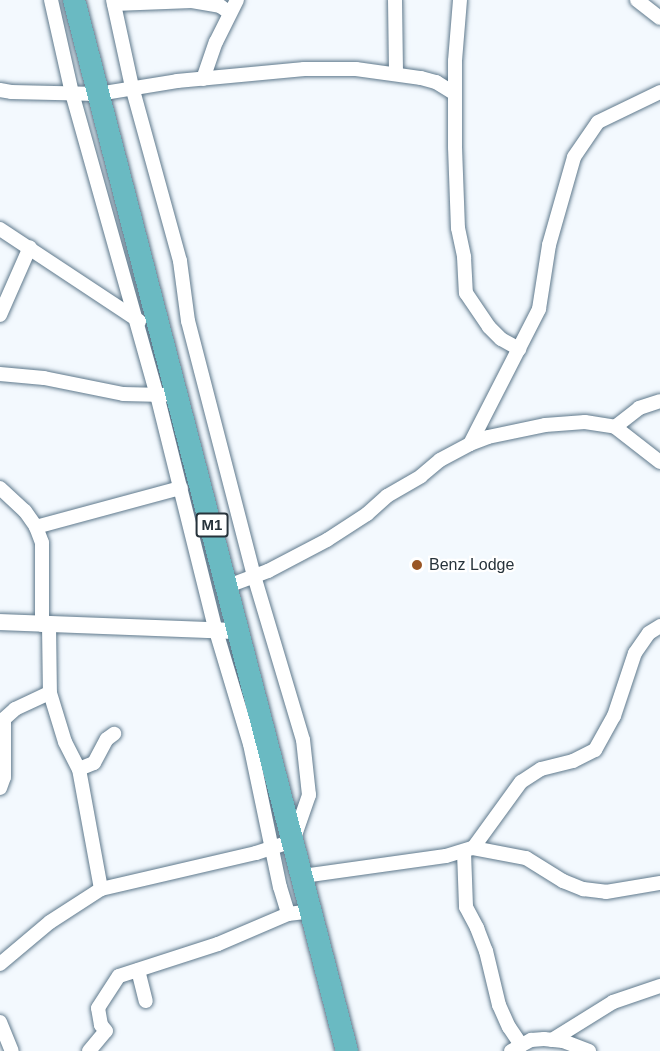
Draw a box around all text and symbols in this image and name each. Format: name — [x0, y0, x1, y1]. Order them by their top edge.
road number: M1 — [196, 513, 228, 537]
place label: Benz Lodge — [429, 555, 514, 575]
marker: Benz Lodge — [410, 558, 424, 572]

